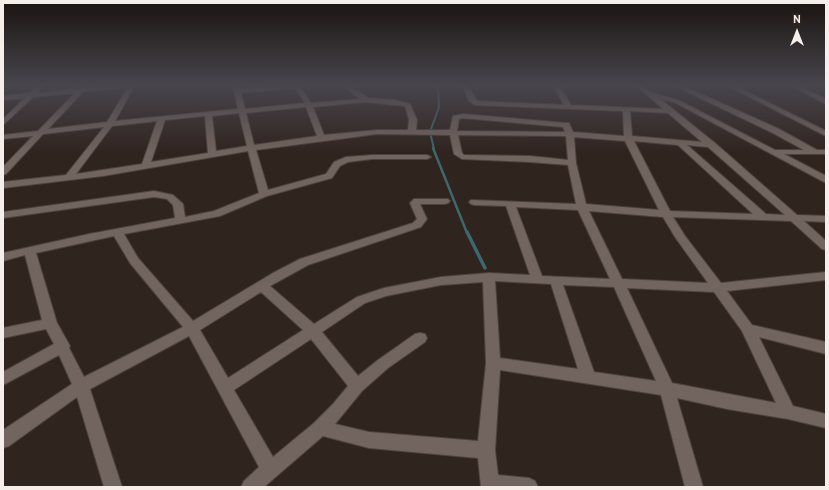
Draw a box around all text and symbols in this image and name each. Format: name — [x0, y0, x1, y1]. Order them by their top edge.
north arrow — [777, 12, 817, 52]
text: N — [793, 13, 801, 27]

